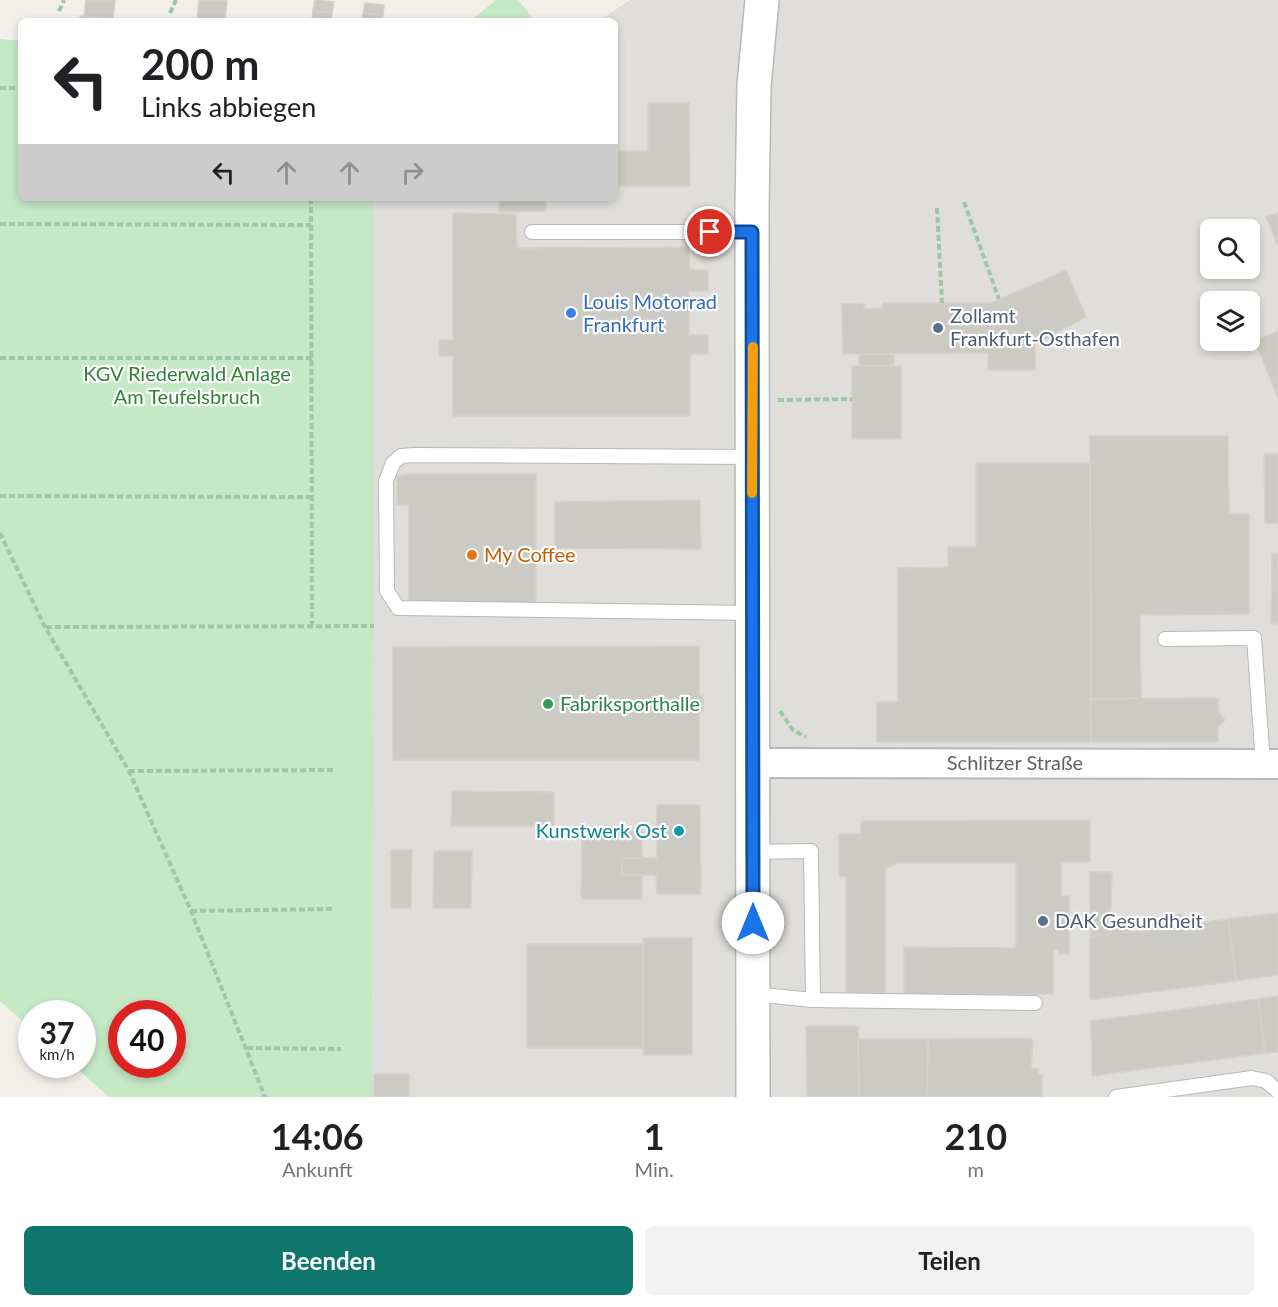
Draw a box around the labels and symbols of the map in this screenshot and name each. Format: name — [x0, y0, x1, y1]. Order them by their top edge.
pin — [684, 206, 735, 257]
place label: Louis Motorrad Frankfurt — [583, 289, 717, 336]
place label: Zollamt Frankfurt-Osthafen — [950, 303, 1120, 350]
marker: Louis Motorrad Frankfurt — [564, 306, 578, 320]
marker: Zollamt Frankfurt-Osthafen — [931, 321, 945, 335]
park label: KGV Riederwald Anlage Am Teufelsbruch — [83, 361, 291, 408]
place label: My Coffee — [484, 542, 576, 566]
marker: My Coffee — [465, 548, 479, 562]
place label: Fabriksporthalle — [560, 691, 700, 715]
marker: Fabriksporthalle — [541, 697, 555, 711]
street label: Schlitzer Straße — [947, 750, 1083, 774]
place label: Kunstwerk Ost — [536, 818, 667, 842]
marker: Kunstwerk Ost — [672, 824, 686, 838]
position arrow — [721, 891, 785, 955]
place label: DAK Gesundheit — [1055, 908, 1203, 932]
marker: DAK Gesundheit — [1036, 914, 1050, 928]
speed limit sign: 40 — [108, 1000, 186, 1078]

